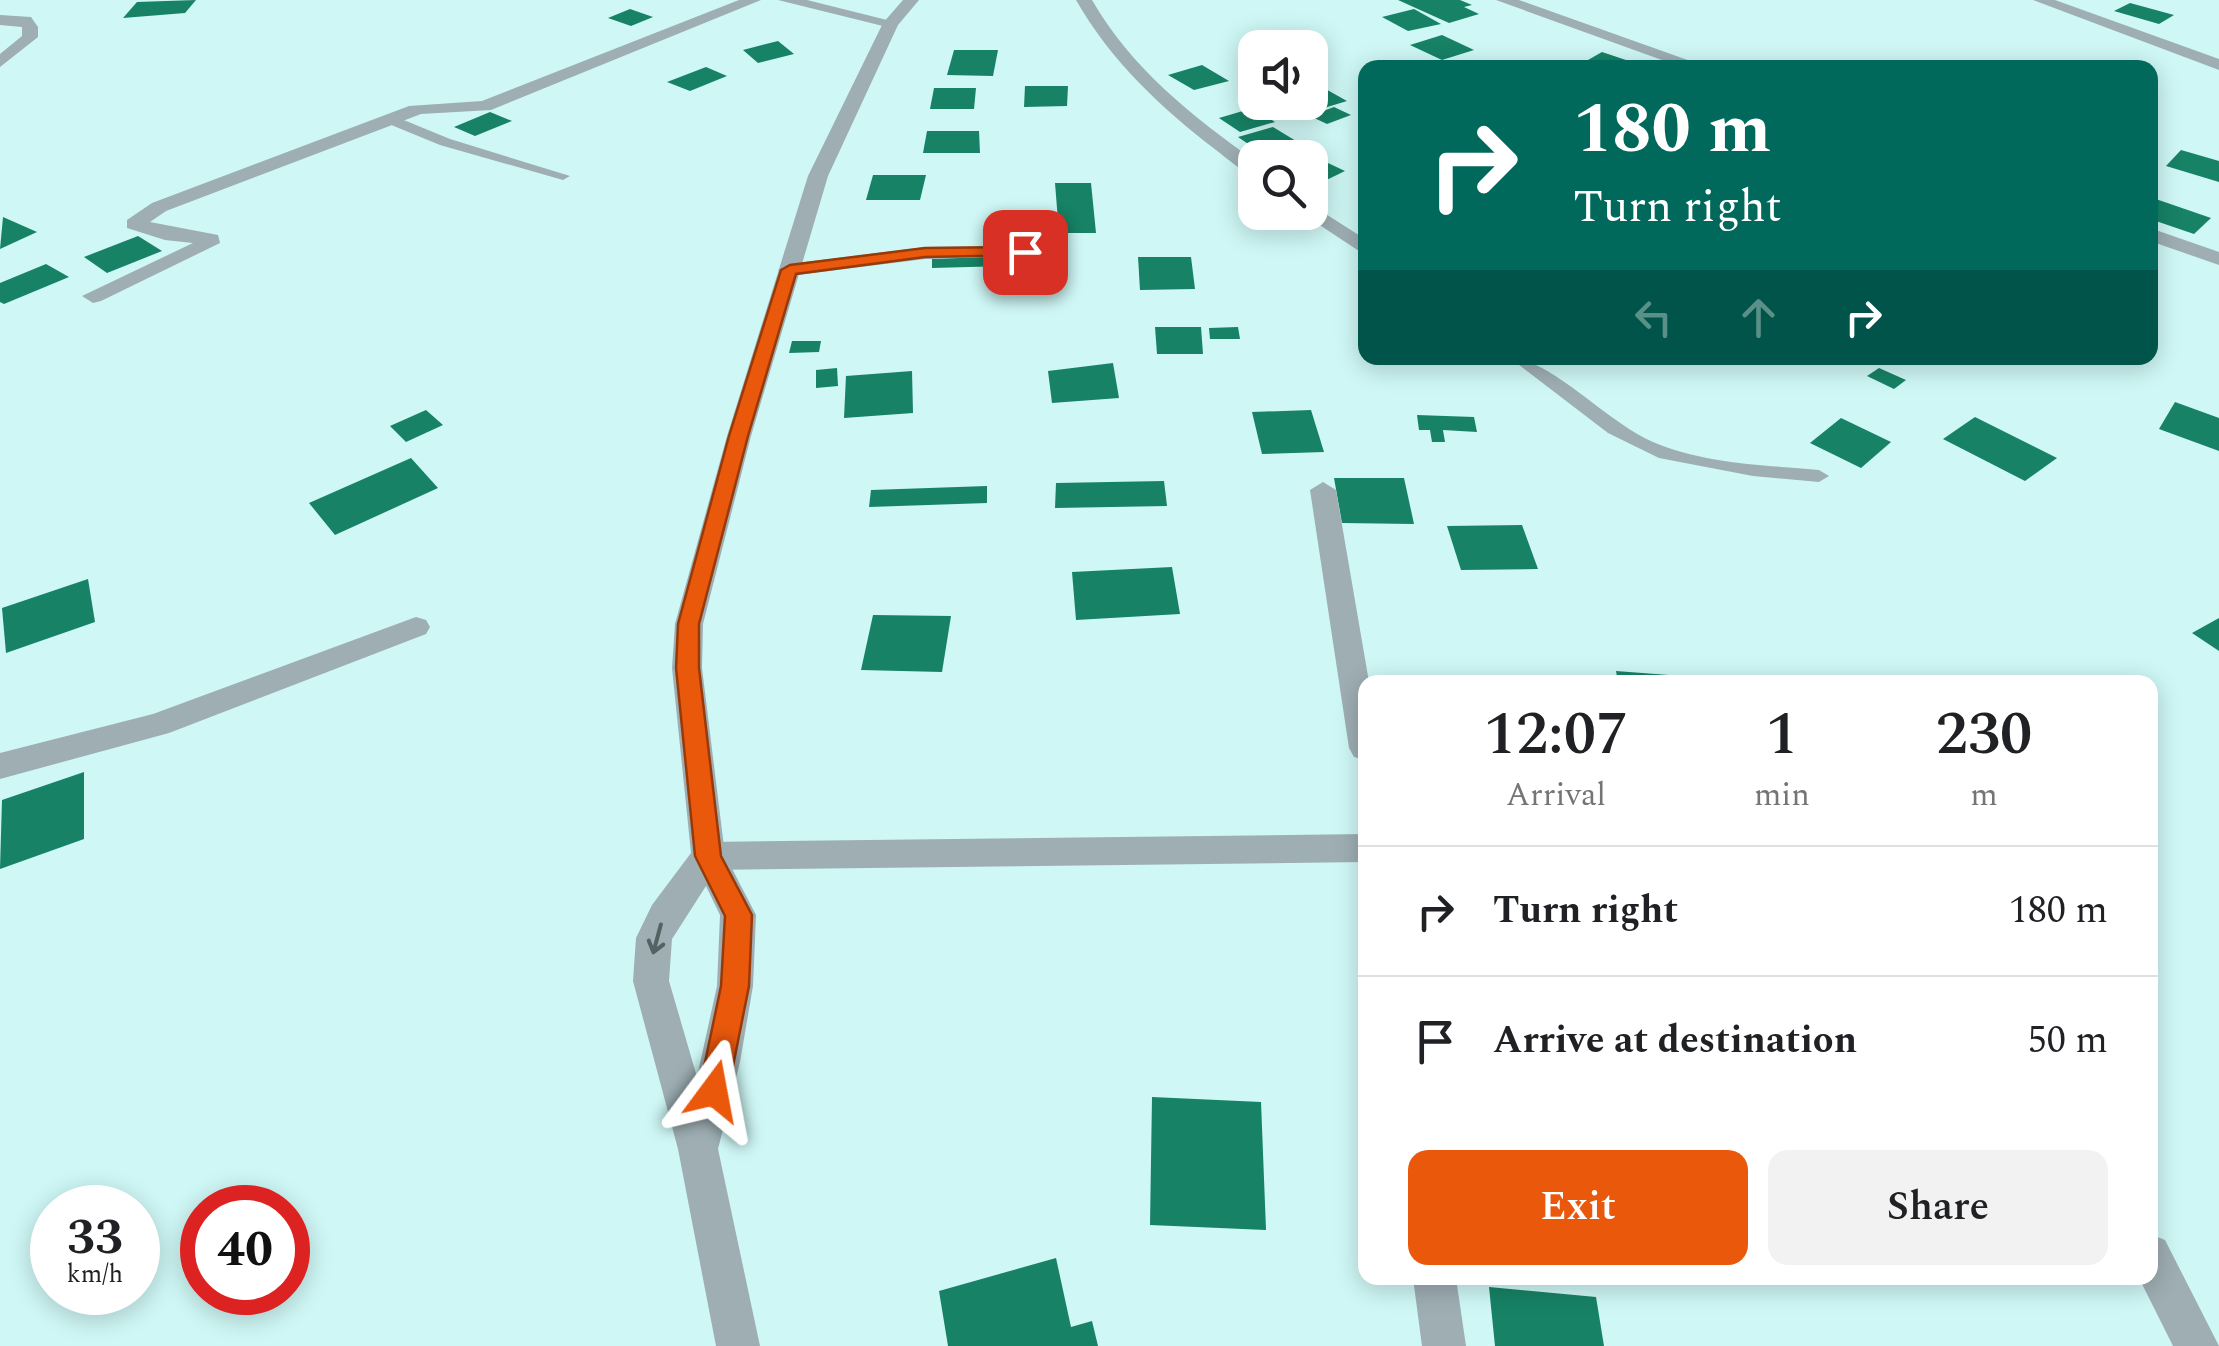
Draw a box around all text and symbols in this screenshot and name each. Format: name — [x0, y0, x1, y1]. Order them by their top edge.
map controls — [1238, 30, 1328, 230]
button: sound — [1238, 30, 1328, 120]
text: 180 m — [1573, 77, 1771, 183]
icon: right — [1408, 100, 1538, 230]
button: search — [1238, 140, 1328, 230]
text: Turn right — [1573, 173, 1782, 242]
pin — [983, 210, 1068, 295]
icon: arrive — [998, 225, 1053, 280]
icon: left — [1626, 290, 1681, 345]
icon: ahead — [1731, 290, 1786, 345]
icon: right — [1836, 290, 1891, 345]
text: 12:07 — [1484, 689, 1628, 781]
text: 1 — [1766, 689, 1798, 781]
text: 230 — [1936, 689, 2032, 781]
text: Arrival — [1506, 771, 1606, 820]
text: min — [1754, 771, 1810, 820]
text: m — [1970, 771, 1998, 820]
text: Turn right — [1493, 882, 1678, 940]
text: 180 m — [2009, 882, 2108, 940]
icon: right — [1408, 884, 1463, 939]
one-way arrow — [647, 922, 666, 954]
text: Arrive at destination — [1493, 1012, 1857, 1070]
text: 50 m — [2028, 1012, 2108, 1070]
icon: arrive — [1408, 1014, 1463, 1069]
position arrow — [662, 1039, 766, 1143]
button: Exit — [1408, 1150, 1748, 1265]
button: Share — [1768, 1150, 2108, 1265]
speed limit sign: 40 — [180, 1185, 310, 1315]
text: 33 — [67, 1200, 123, 1276]
text: km/h — [67, 1256, 123, 1294]

